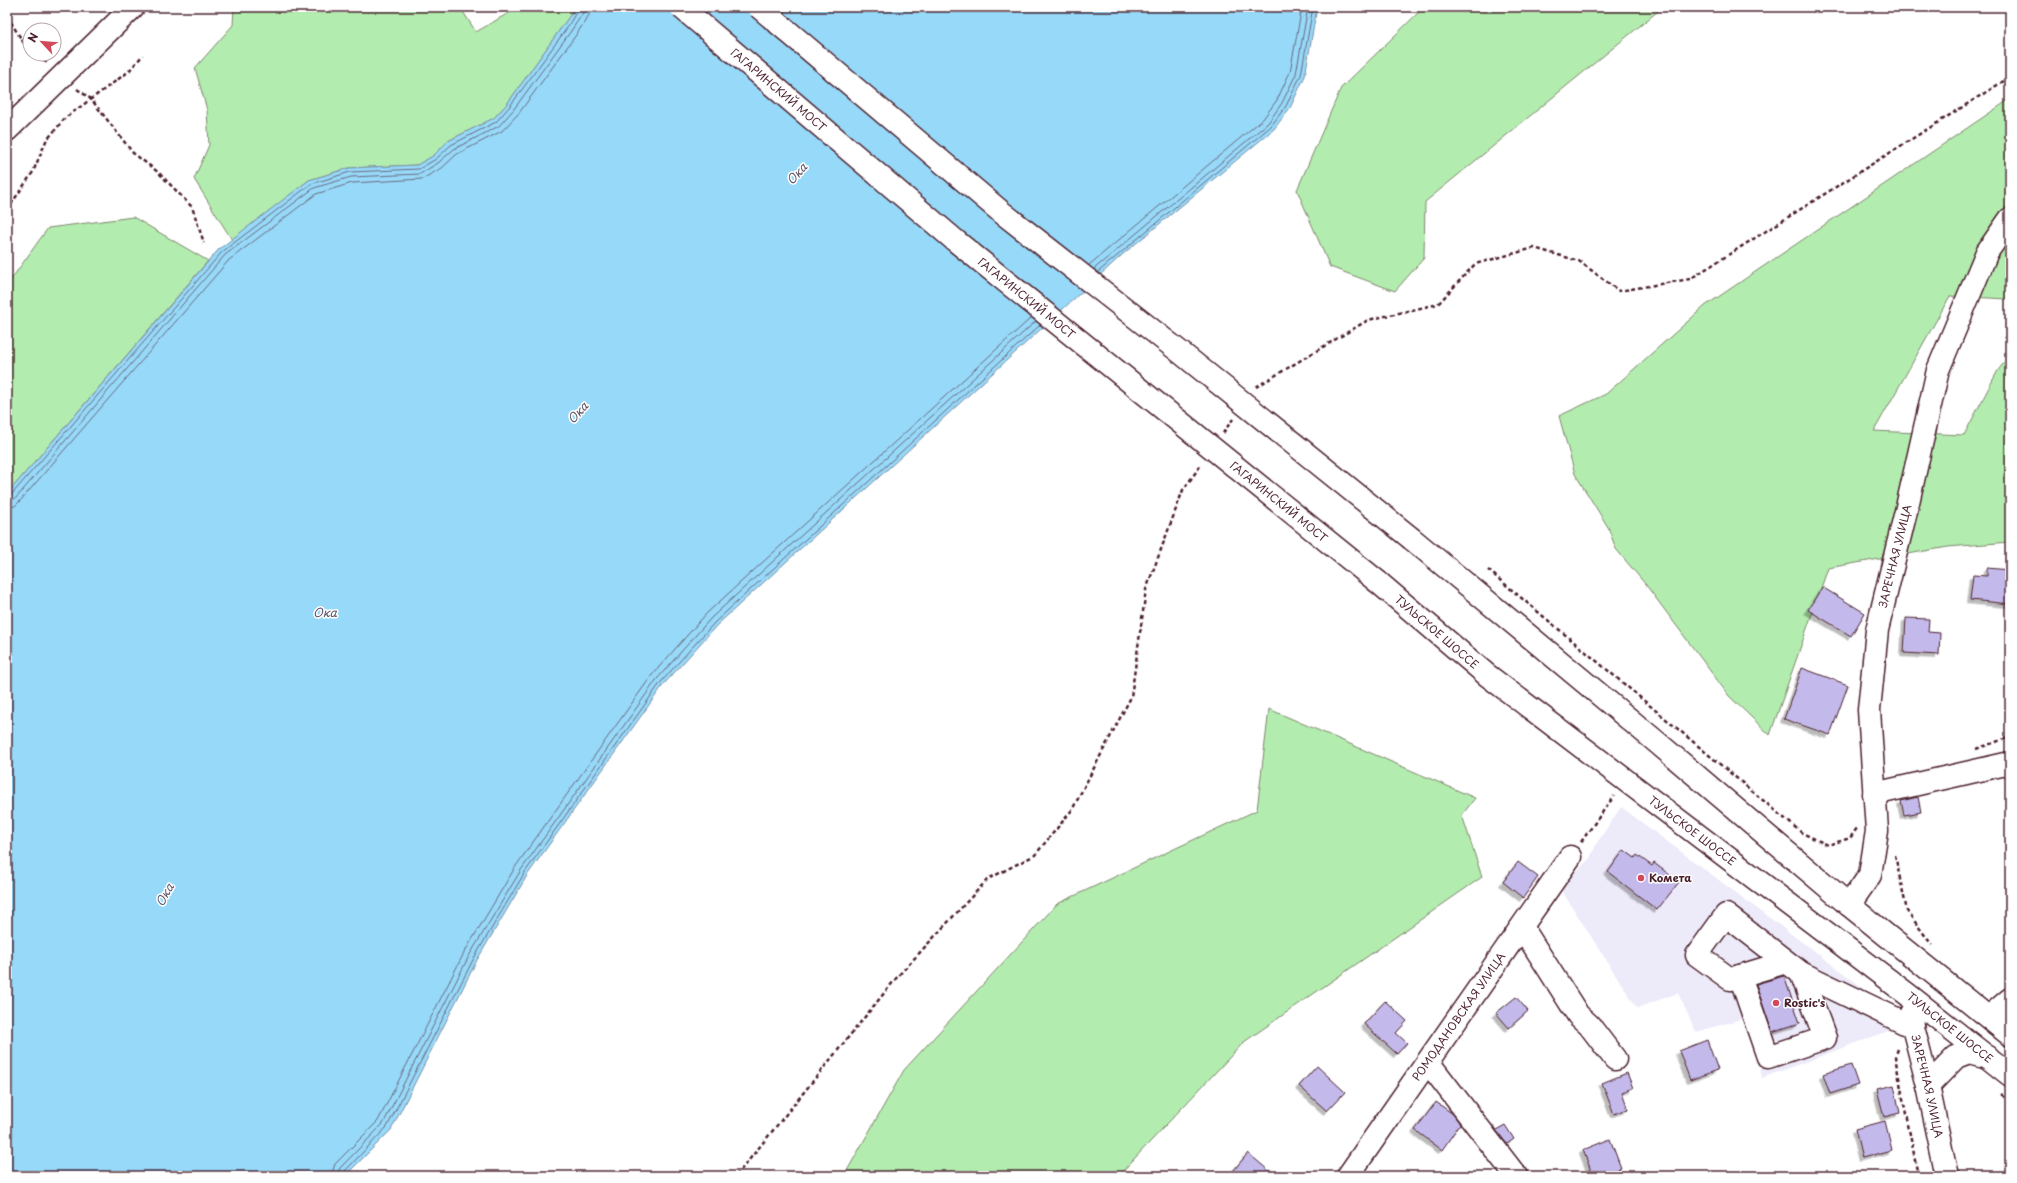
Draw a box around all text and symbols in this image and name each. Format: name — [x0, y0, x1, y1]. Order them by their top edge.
north arrow — [22, 22, 62, 62]
text: N — [23, 29, 42, 45]
street label: ГАГАРИНСКИЙ МОСТ — [727, 44, 831, 136]
water label: Ока — [782, 158, 811, 188]
street label: ГАГАРИНСКИЙ МОСТ — [975, 253, 1080, 343]
water label: Ока — [563, 397, 592, 427]
street label: ГАГАРИНСКИЙ МОСТ — [1227, 457, 1332, 546]
street label: ЗАРЕЧНАЯ УЛИЦА — [1874, 502, 1915, 609]
street label: ТУЛЬСКОЕ ШОССЕ — [1391, 591, 1483, 673]
water label: Ока — [313, 603, 338, 621]
street label: ТУЛЬСКОЕ ШОССЕ — [1645, 792, 1740, 869]
place label: Комета — [1649, 869, 1692, 886]
marker: Комета — [1636, 873, 1646, 883]
water label: Ока — [150, 879, 178, 909]
street label: РОМОДАНОВСКАЯ УЛИЦА — [1408, 948, 1510, 1084]
street label: ТУЛЬСКОЕ ШОССЕ — [1903, 988, 1997, 1067]
place label: Rostic's — [1784, 994, 1825, 1011]
marker: Rostic's — [1771, 998, 1781, 1008]
street label: ЗАРЕЧНАЯ УЛИЦА — [1907, 1033, 1948, 1140]

